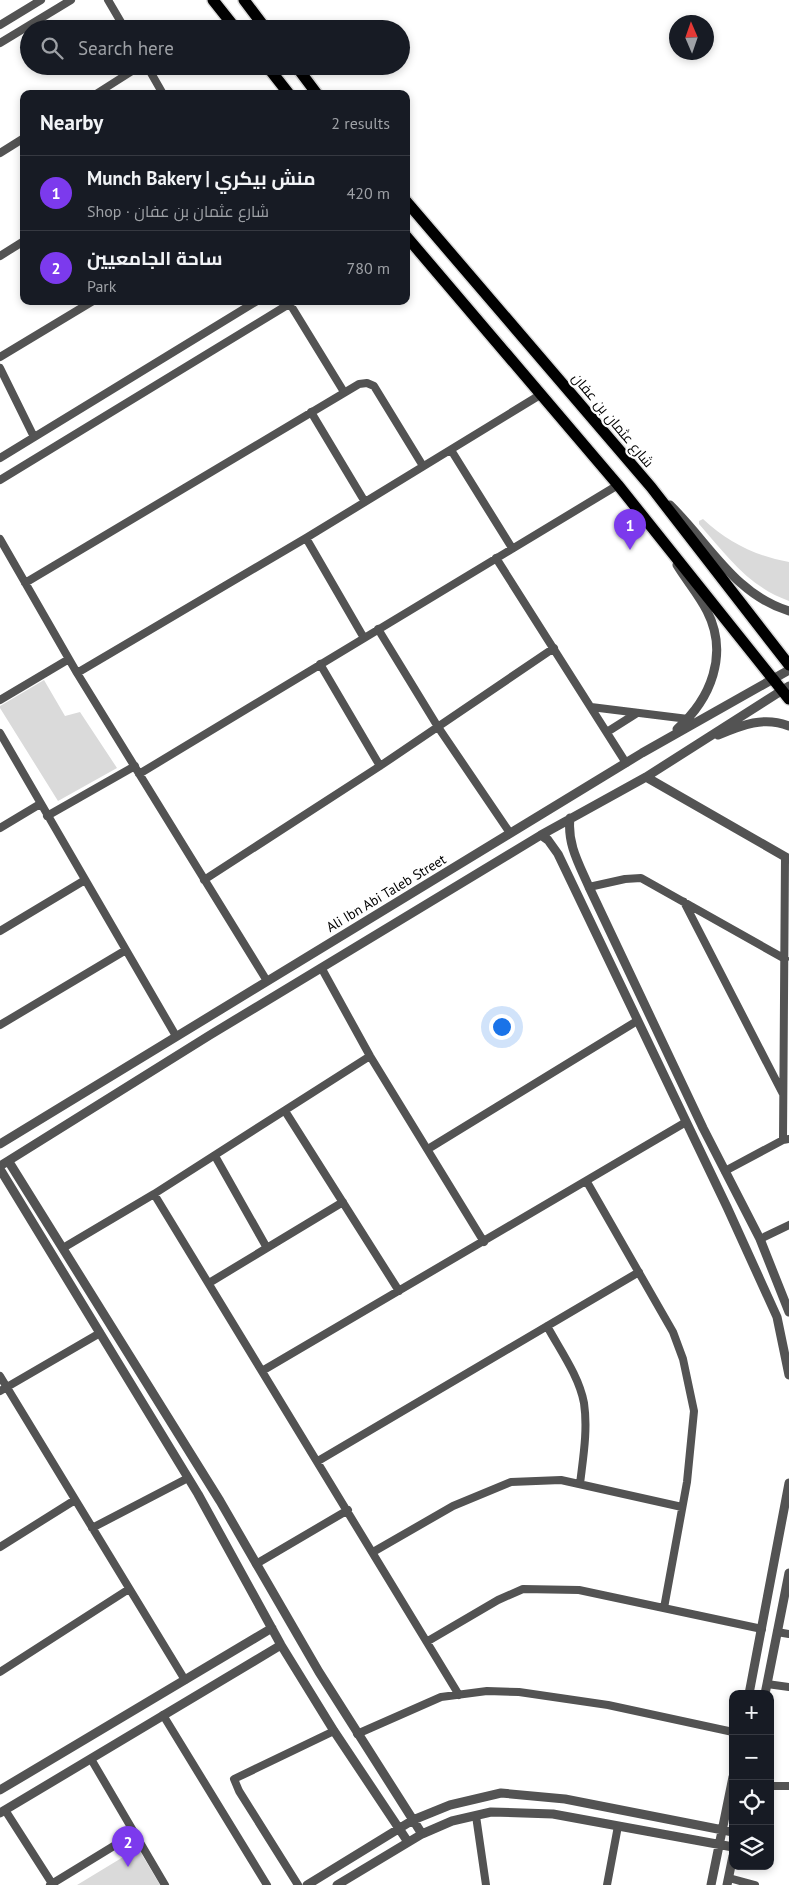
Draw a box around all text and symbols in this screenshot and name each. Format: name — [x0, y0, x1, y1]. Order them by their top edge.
north arrow — [669, 15, 714, 60]
search box — [20, 20, 410, 75]
icon: search — [38, 34, 66, 62]
text: Search here — [78, 36, 174, 60]
text: Nearby — [40, 109, 103, 136]
text: 2 results — [331, 113, 390, 133]
text: Munch Bakery | منش بيكري — [87, 166, 316, 190]
text: 1 — [51, 183, 61, 203]
text: 420 m — [347, 183, 390, 203]
text: Shop · شارع عثمان بن عفان — [87, 201, 269, 221]
text: ساحة الجامعيين — [87, 246, 223, 270]
text: 2 — [51, 258, 61, 278]
text: 780 m — [347, 258, 390, 278]
text: Park — [87, 276, 116, 296]
street label: شارع عثمان بن عفان — [568, 369, 658, 471]
pin: 1 — [614, 509, 646, 550]
street label: Ali Ibn Abi Taleb Street — [323, 850, 449, 936]
your location — [489, 1014, 515, 1040]
map controls — [729, 1690, 774, 1870]
button: + — [729, 1690, 774, 1735]
button: − — [729, 1735, 774, 1780]
button: locate — [729, 1780, 774, 1825]
button: layers — [729, 1825, 774, 1870]
pin: 2 — [112, 1826, 144, 1867]

